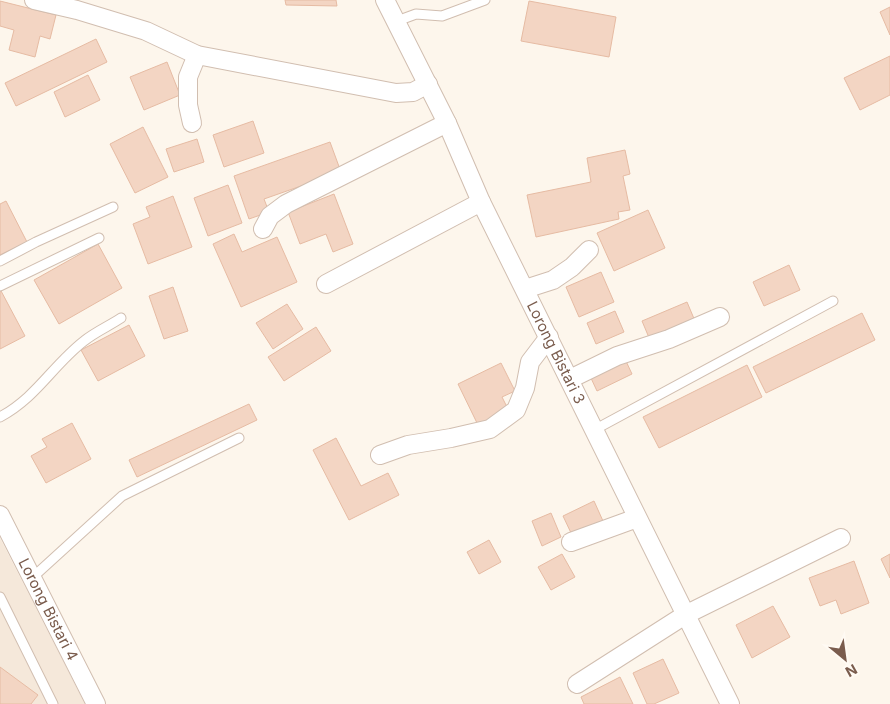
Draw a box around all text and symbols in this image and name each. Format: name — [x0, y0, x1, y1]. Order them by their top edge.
street label: Lorong Bistari 3 — [523, 298, 590, 407]
street label: Lorong Bistari 4 — [15, 555, 82, 664]
north arrow — [820, 634, 870, 684]
text: N — [843, 661, 860, 681]

